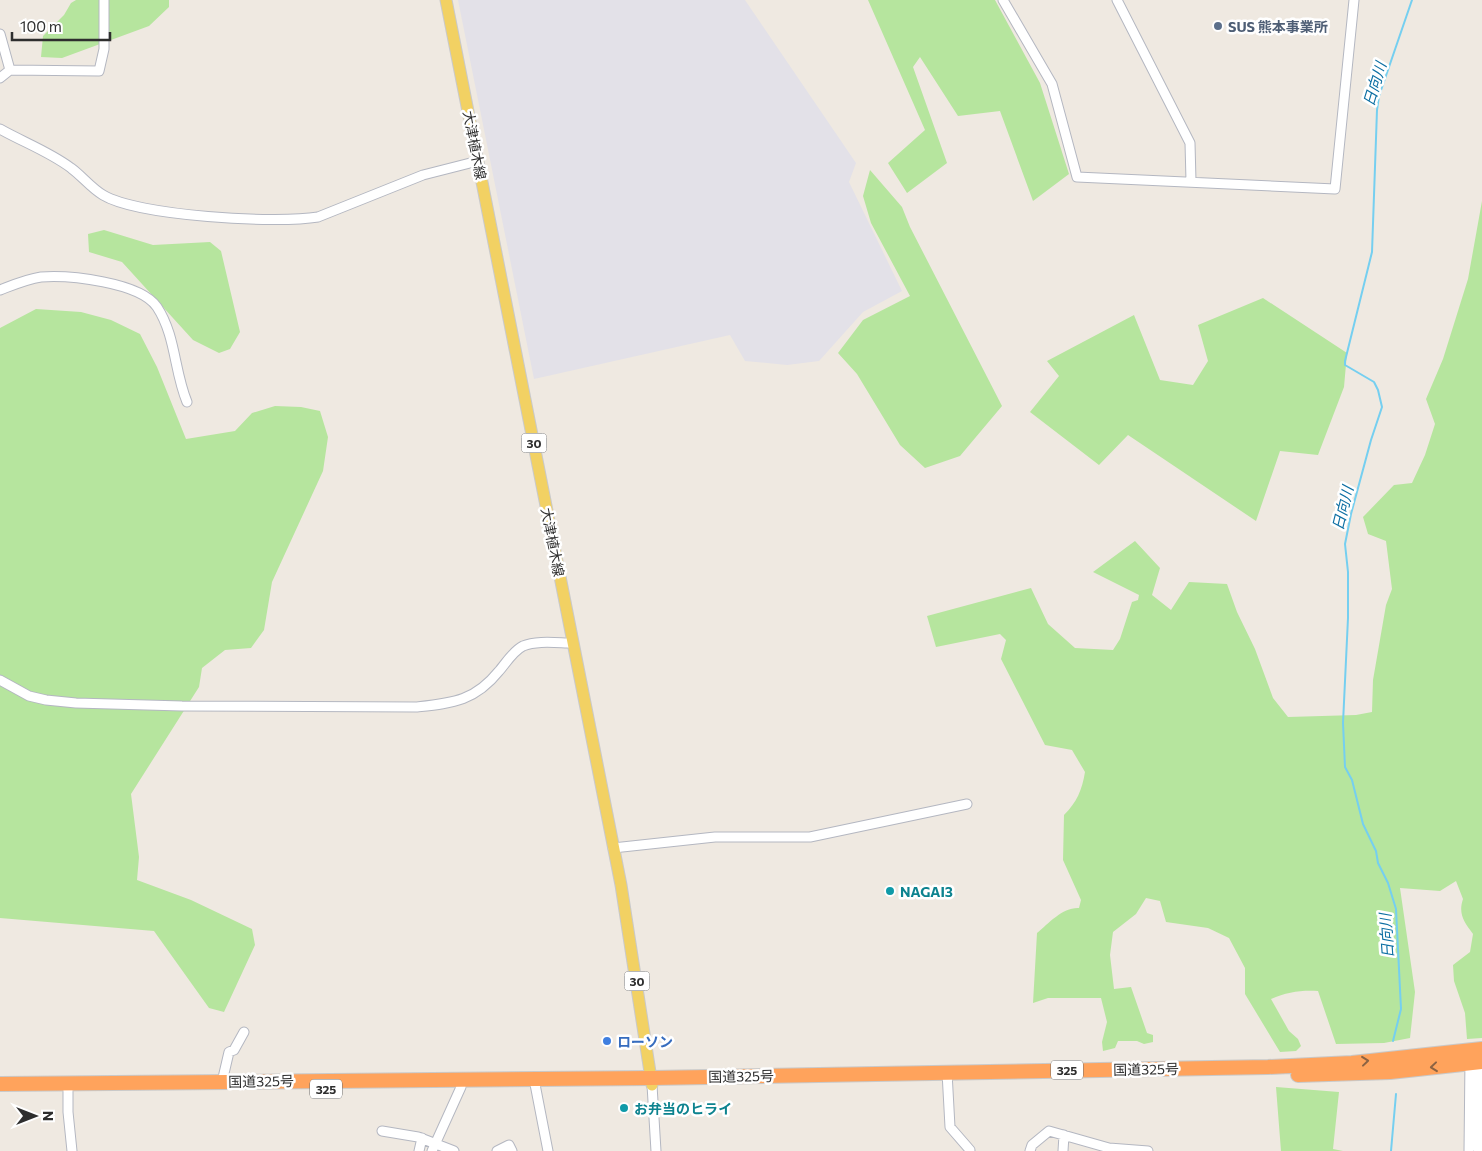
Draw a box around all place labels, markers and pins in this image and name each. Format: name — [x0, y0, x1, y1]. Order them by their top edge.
place label: SUS 熊本事業所 — [1228, 18, 1328, 35]
marker: SUS 熊本事業所 — [1212, 20, 1224, 32]
place label: NAGAI3 — [900, 883, 953, 900]
marker: NAGAI3 — [884, 885, 896, 897]
place label: ローソン — [617, 1033, 673, 1050]
marker: ローソン — [601, 1035, 613, 1047]
place label: お弁当のヒライ — [634, 1100, 732, 1117]
marker: お弁当のヒライ — [618, 1102, 630, 1114]

